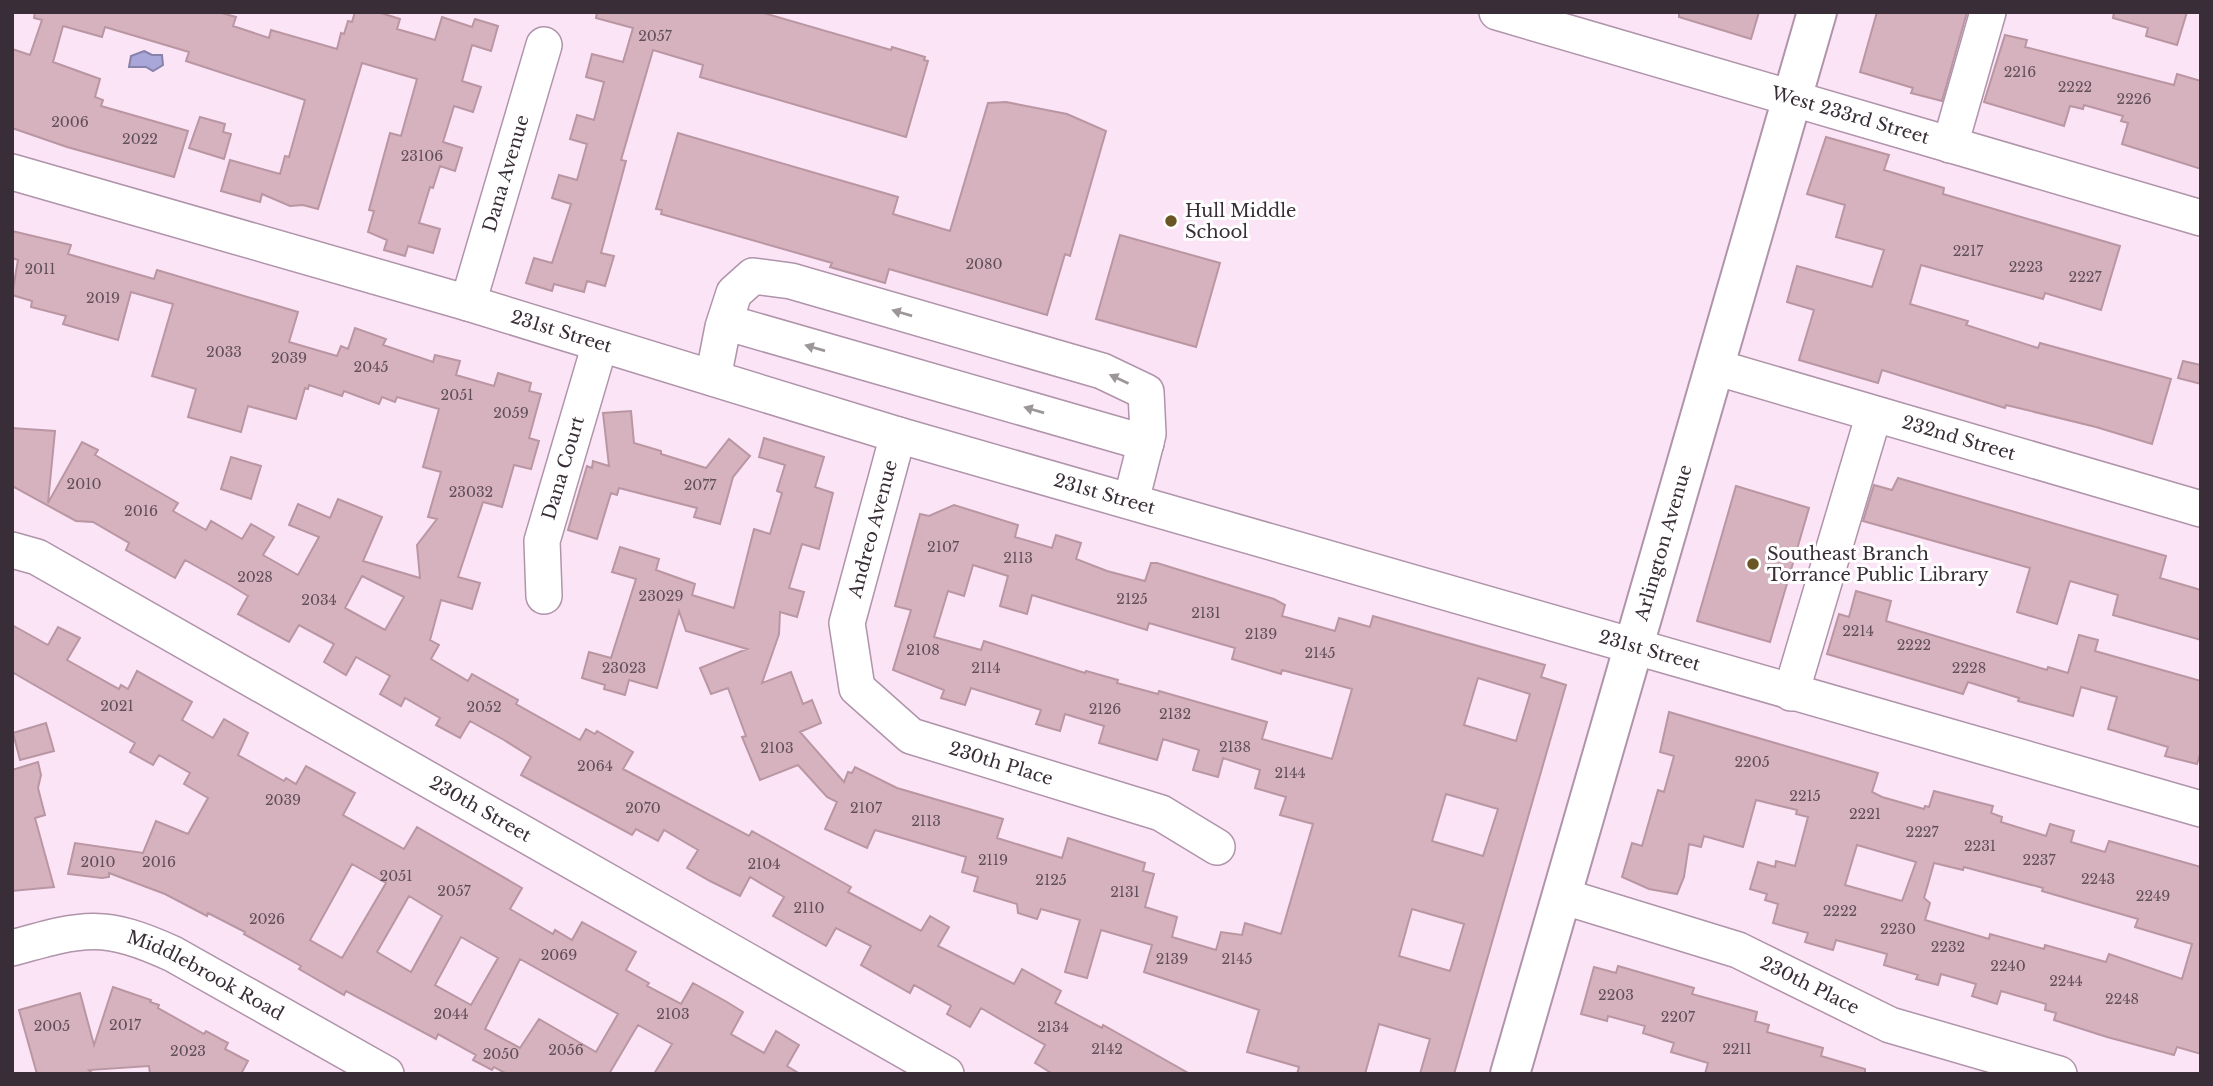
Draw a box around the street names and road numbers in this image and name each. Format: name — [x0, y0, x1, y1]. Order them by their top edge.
street label: West 233rd Street — [1768, 82, 1932, 149]
street label: Dana Avenue — [478, 112, 534, 235]
street label: 231st Street — [508, 306, 615, 358]
street label: 232nd Street — [1899, 411, 2018, 465]
street label: Dana Court — [538, 414, 589, 522]
street label: Andreo Avenue — [844, 458, 902, 601]
street label: Arlington Avenue — [1630, 462, 1697, 624]
street label: 231st Street — [1051, 469, 1158, 519]
street label: 231st Street — [1596, 626, 1703, 676]
street label: 230th Place — [946, 737, 1056, 790]
street label: 230th Street — [426, 772, 535, 847]
street label: Middlebrook Road — [124, 926, 288, 1025]
street label: 230th Place — [1757, 952, 1863, 1019]

